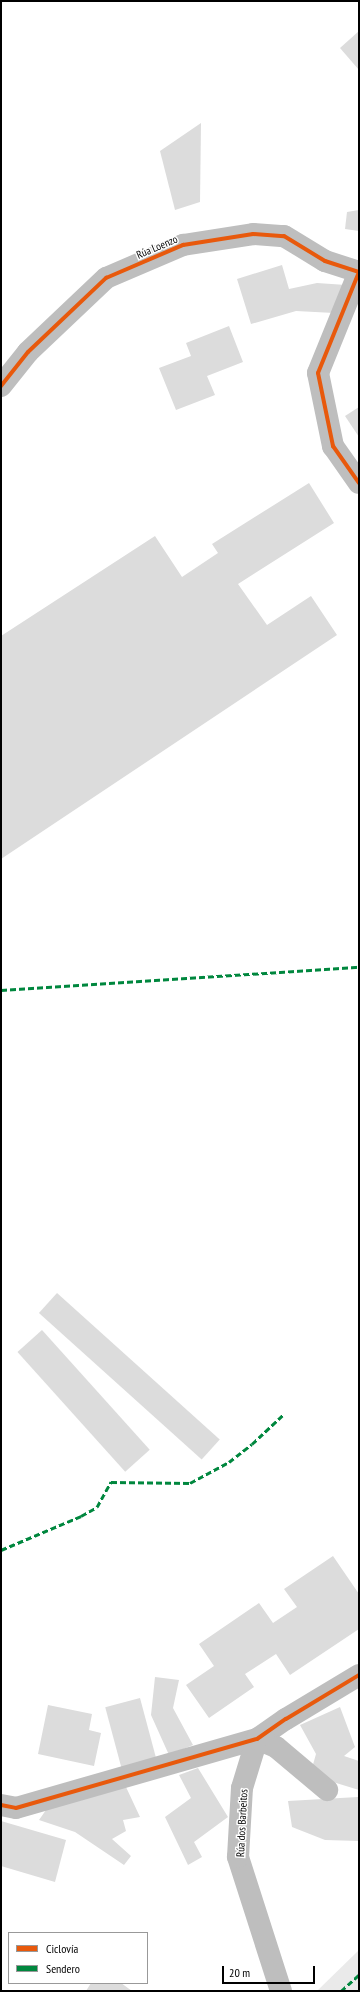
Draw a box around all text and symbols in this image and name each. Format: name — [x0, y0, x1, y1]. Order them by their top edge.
street label: Rúa Loenzo — [134, 232, 180, 262]
street label: Rúa dos Barbeitos — [234, 1789, 250, 1857]
legend — [8, 1932, 148, 1984]
text: Ciclovía — [46, 1941, 78, 1956]
scale bar — [224, 1958, 317, 1984]
text: Sendero — [46, 1961, 80, 1976]
text: 20 m — [229, 1965, 250, 1980]

